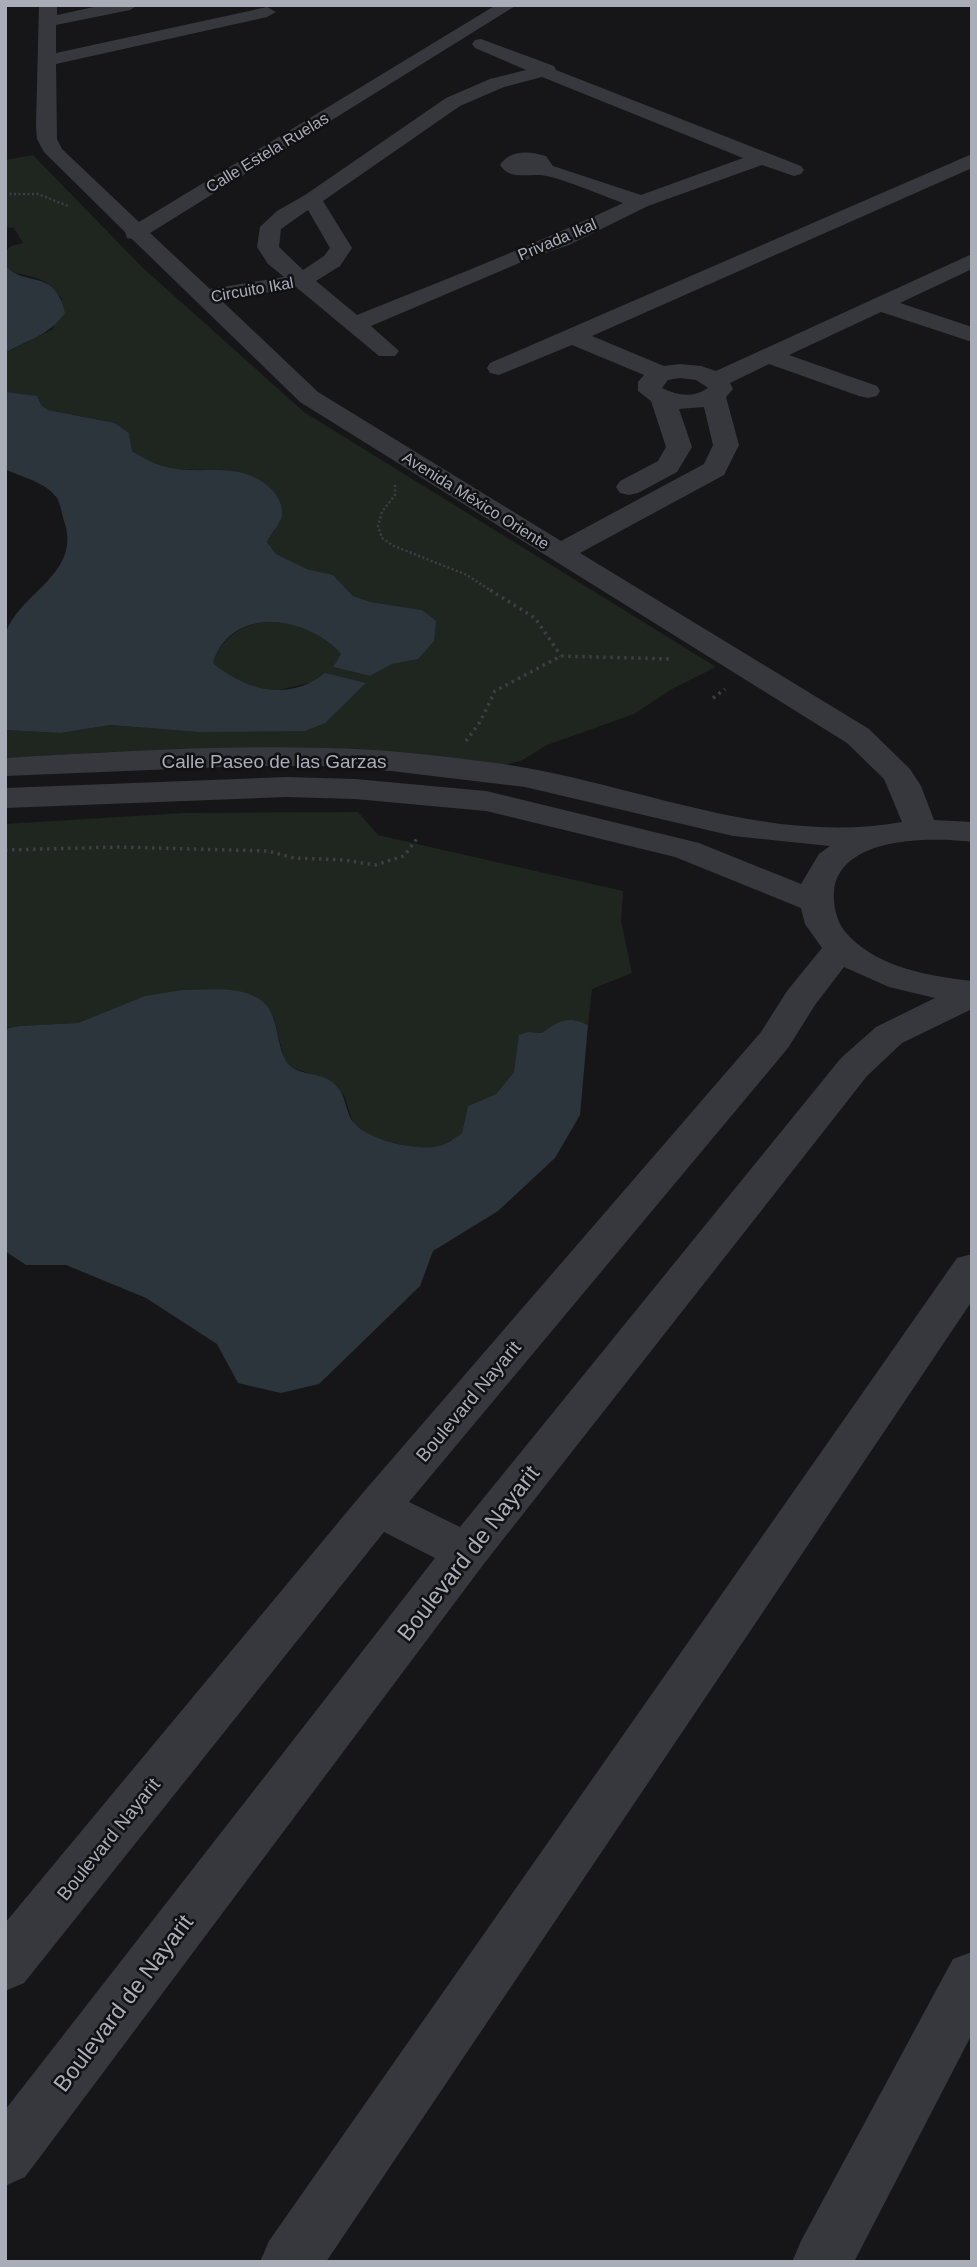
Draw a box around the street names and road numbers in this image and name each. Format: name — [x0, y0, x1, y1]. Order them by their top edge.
street label: Calle Estela Ruelas — [203, 109, 331, 196]
street label: Privada Ikal — [515, 215, 599, 264]
street label: Circuito Ikal — [209, 274, 295, 305]
street label: Avenida México Oriente — [399, 448, 552, 553]
street label: Calle Paseo de las Garzas — [162, 751, 386, 772]
street label: Boulevard Nayarit — [412, 1336, 525, 1466]
street label: Boulevard de Nayarit — [392, 1460, 545, 1646]
street label: Boulevard Nayarit — [53, 1773, 165, 1905]
street label: Boulevard de Nayarit — [48, 1909, 198, 2097]

